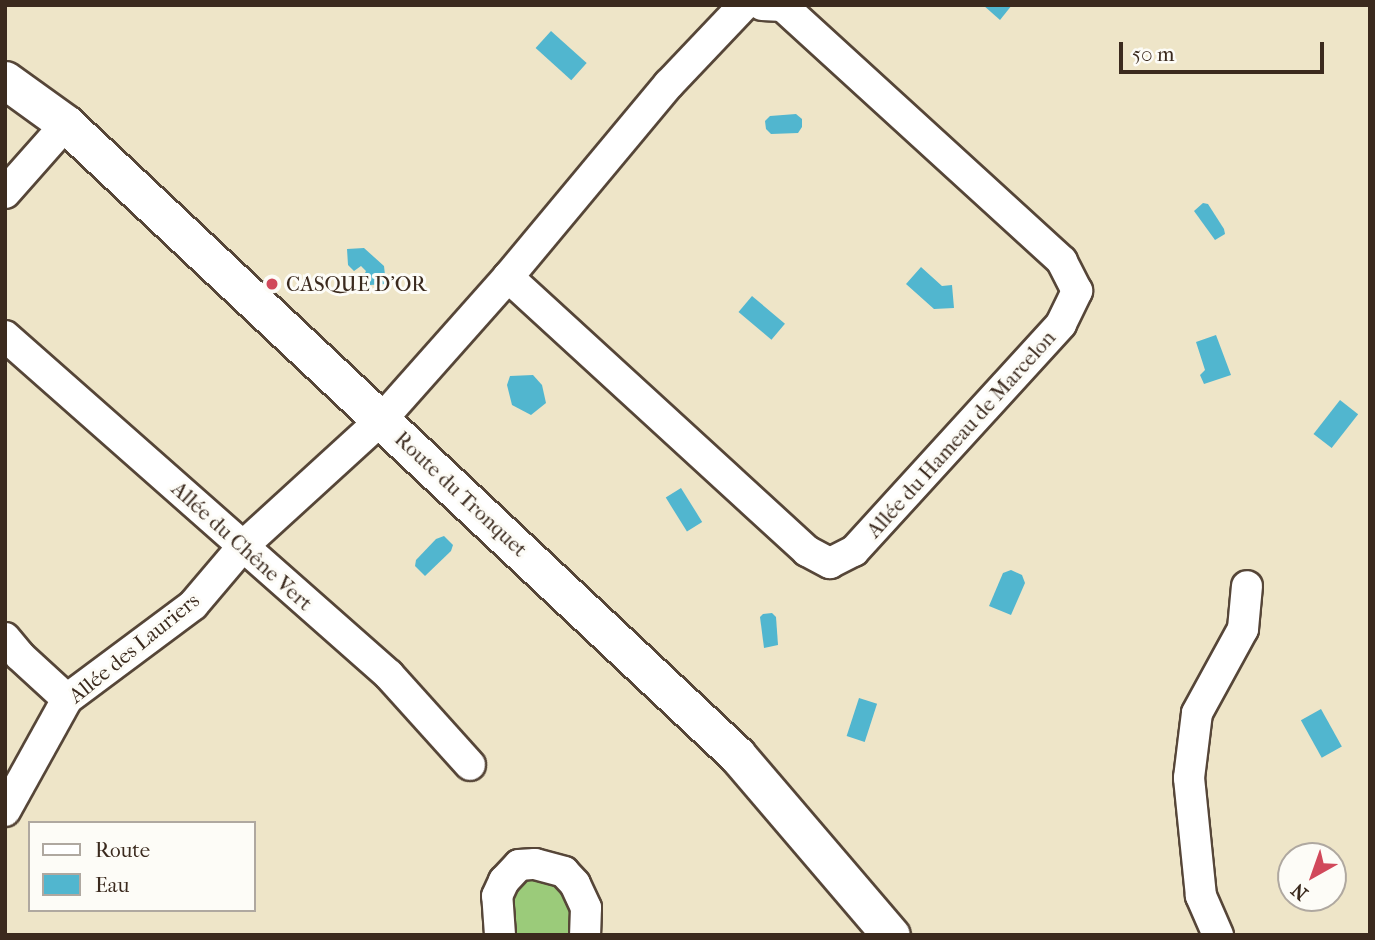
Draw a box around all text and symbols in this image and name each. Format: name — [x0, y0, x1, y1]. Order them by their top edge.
scale bar — [1123, 28, 1328, 72]
text: 50 m — [1132, 42, 1175, 66]
place label: CASQUE D'OR — [286, 271, 426, 297]
marker: CASQUE D'OR — [264, 276, 280, 292]
street label: Allée du Hameau de Marcelon — [861, 325, 1061, 543]
street label: Route du Tronquet — [390, 426, 532, 562]
street label: Allée du Chêne Vert — [166, 476, 318, 616]
street label: Allée des Lauriers — [64, 588, 204, 708]
legend — [28, 821, 256, 912]
text: Route — [95, 838, 150, 862]
north arrow — [1277, 842, 1347, 912]
text: Eau — [95, 873, 129, 897]
text: N — [1287, 878, 1312, 905]

